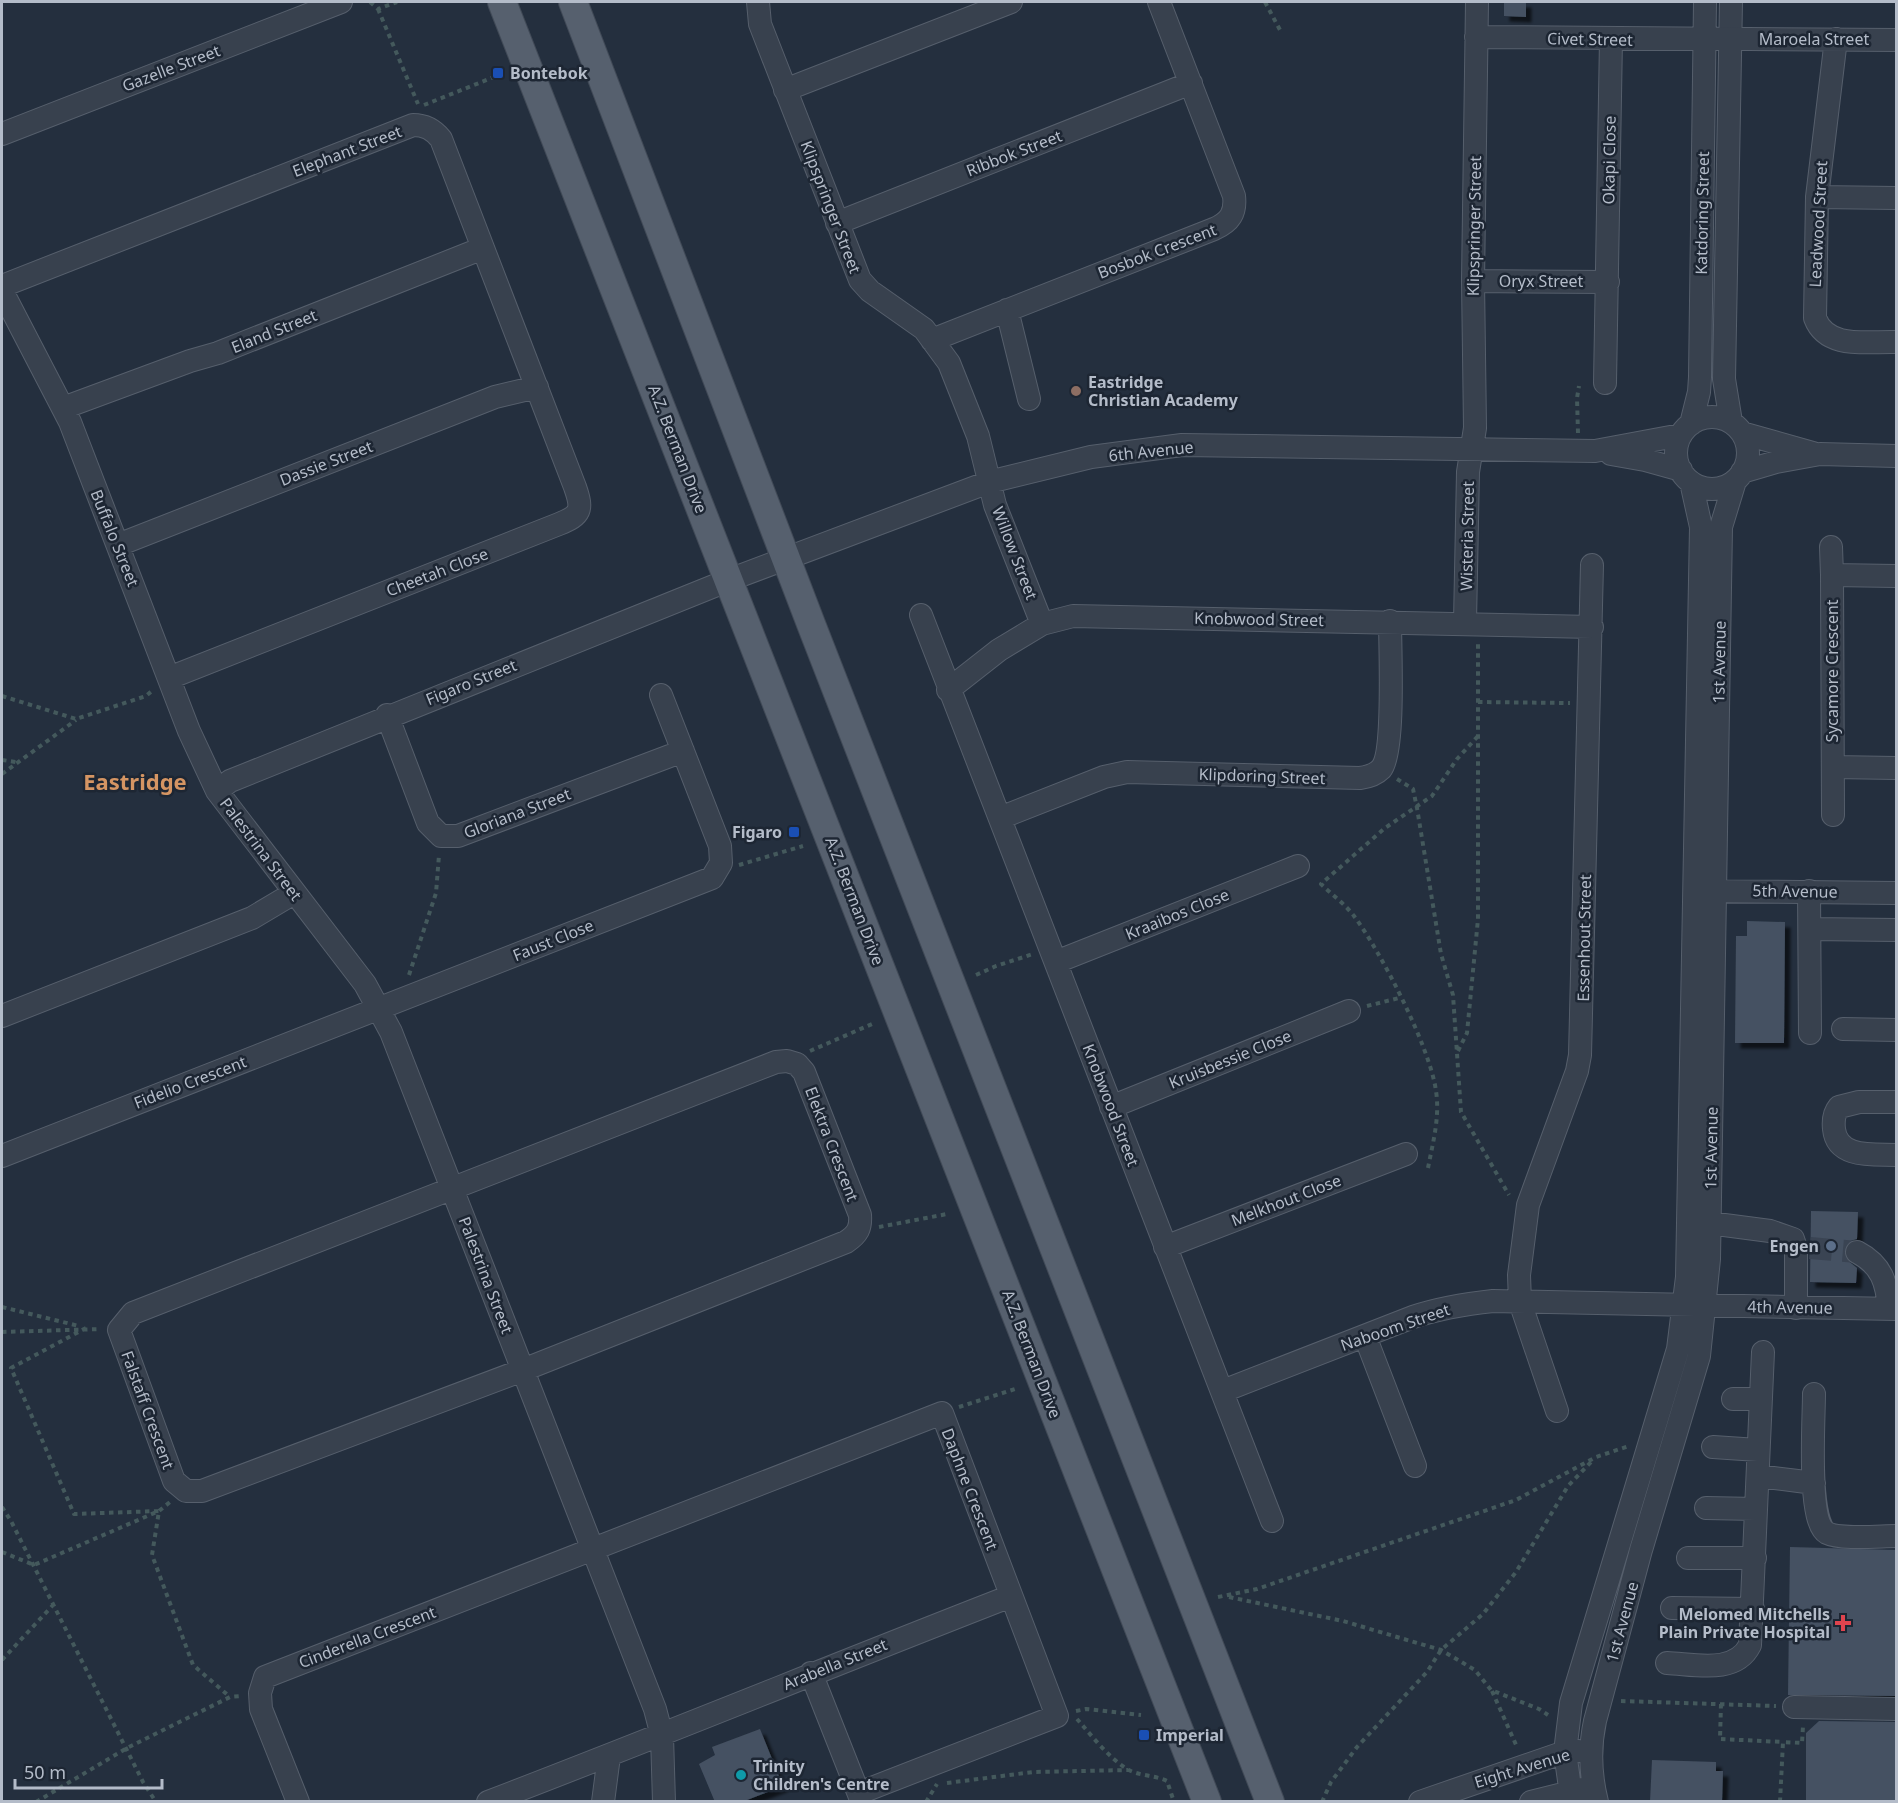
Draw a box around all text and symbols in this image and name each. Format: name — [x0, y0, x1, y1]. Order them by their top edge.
street label: Civet Street — [1547, 27, 1633, 51]
street label: Maroela Street — [1759, 28, 1869, 50]
street label: Gazelle Street — [119, 39, 223, 97]
place label: Bontebok — [510, 62, 588, 84]
marker: Bontebok — [491, 66, 505, 80]
street label: Okapi Close — [1597, 115, 1621, 205]
street label: Elephant Street — [289, 120, 405, 182]
street label: Ribbok Street — [963, 125, 1065, 181]
street label: Klipspringer Street — [796, 138, 867, 277]
street label: Katdoring Street — [1690, 151, 1714, 275]
street label: Klipspringer Street — [1462, 155, 1486, 296]
street label: Leadwood Street — [1804, 160, 1832, 288]
street label: Bosbok Crescent — [1095, 218, 1220, 284]
street label: Oryx Street — [1499, 270, 1584, 292]
street label: Eland Street — [228, 304, 320, 358]
place label: Eastridge Christian Academy — [1088, 371, 1239, 411]
street label: A.Z. Berman Drive — [643, 382, 713, 516]
marker: Eastridge Christian Academy — [1069, 384, 1083, 398]
street label: Dassie Street — [276, 435, 376, 491]
street label: 6th Avenue — [1108, 436, 1194, 466]
street label: Wisteria Street — [1455, 481, 1479, 591]
street label: Buffalo Street — [86, 486, 145, 590]
street label: Willow Street — [987, 503, 1043, 603]
street label: Cheetah Close — [383, 542, 491, 602]
street label: Sycamore Crescent — [1821, 599, 1843, 743]
street label: Knobwood Street — [1194, 607, 1324, 631]
street label: 1st Avenue — [1707, 620, 1731, 704]
street label: Figaro Street — [422, 654, 520, 710]
street label: Klipdoring Street — [1198, 763, 1326, 789]
district label: Eastridge — [83, 766, 187, 796]
street label: Gloriana Street — [460, 782, 574, 843]
street label: Palestrina Street — [215, 793, 307, 905]
place label: Figaro — [732, 821, 782, 843]
marker: Figaro — [787, 825, 801, 839]
street label: A.Z. Berman Drive — [820, 834, 890, 968]
street label: Essenhout Street — [1572, 874, 1596, 1002]
street label: 5th Avenue — [1752, 879, 1838, 903]
street label: Kraaibos Close — [1122, 883, 1232, 945]
street label: Faust Close — [509, 914, 597, 966]
street label: Kruisbessie Close — [1165, 1024, 1295, 1094]
street label: Knobwood Street — [1078, 1041, 1145, 1170]
street label: Fidelio Crescent — [131, 1050, 250, 1114]
street label: Elektra Crescent — [800, 1083, 864, 1205]
street label: 1st Avenue — [1699, 1106, 1723, 1190]
street label: Melkhout Close — [1228, 1169, 1344, 1231]
street label: Palestrina Street — [454, 1213, 519, 1337]
place label: Engen — [1770, 1235, 1819, 1257]
marker: Engen — [1824, 1239, 1838, 1253]
street label: A.Z. Berman Drive — [997, 1287, 1067, 1421]
street label: 4th Avenue — [1747, 1295, 1833, 1319]
street label: Naboom Street — [1337, 1298, 1453, 1356]
street label: Falstaff Crescent — [116, 1348, 180, 1472]
street label: Daphne Crescent — [937, 1425, 1003, 1553]
street label: 1st Avenue — [1601, 1579, 1643, 1665]
street label: Cinderella Crescent — [295, 1601, 439, 1673]
place label: Melomed Mitchells Plain Private Hospital — [1659, 1603, 1830, 1643]
marker: Melomed Mitchells Plain Private Hospital — [1834, 1614, 1852, 1632]
street label: Arabella Street — [780, 1633, 891, 1695]
place label: Imperial — [1156, 1724, 1224, 1746]
marker: Imperial — [1137, 1728, 1151, 1742]
street label: Eight Avenue — [1472, 1743, 1572, 1793]
scale bar — [15, 1752, 162, 1790]
place label: Trinity Children's Centre — [753, 1755, 889, 1795]
text: 50 m — [24, 1760, 66, 1784]
marker: Trinity Children's Centre — [734, 1768, 748, 1782]

